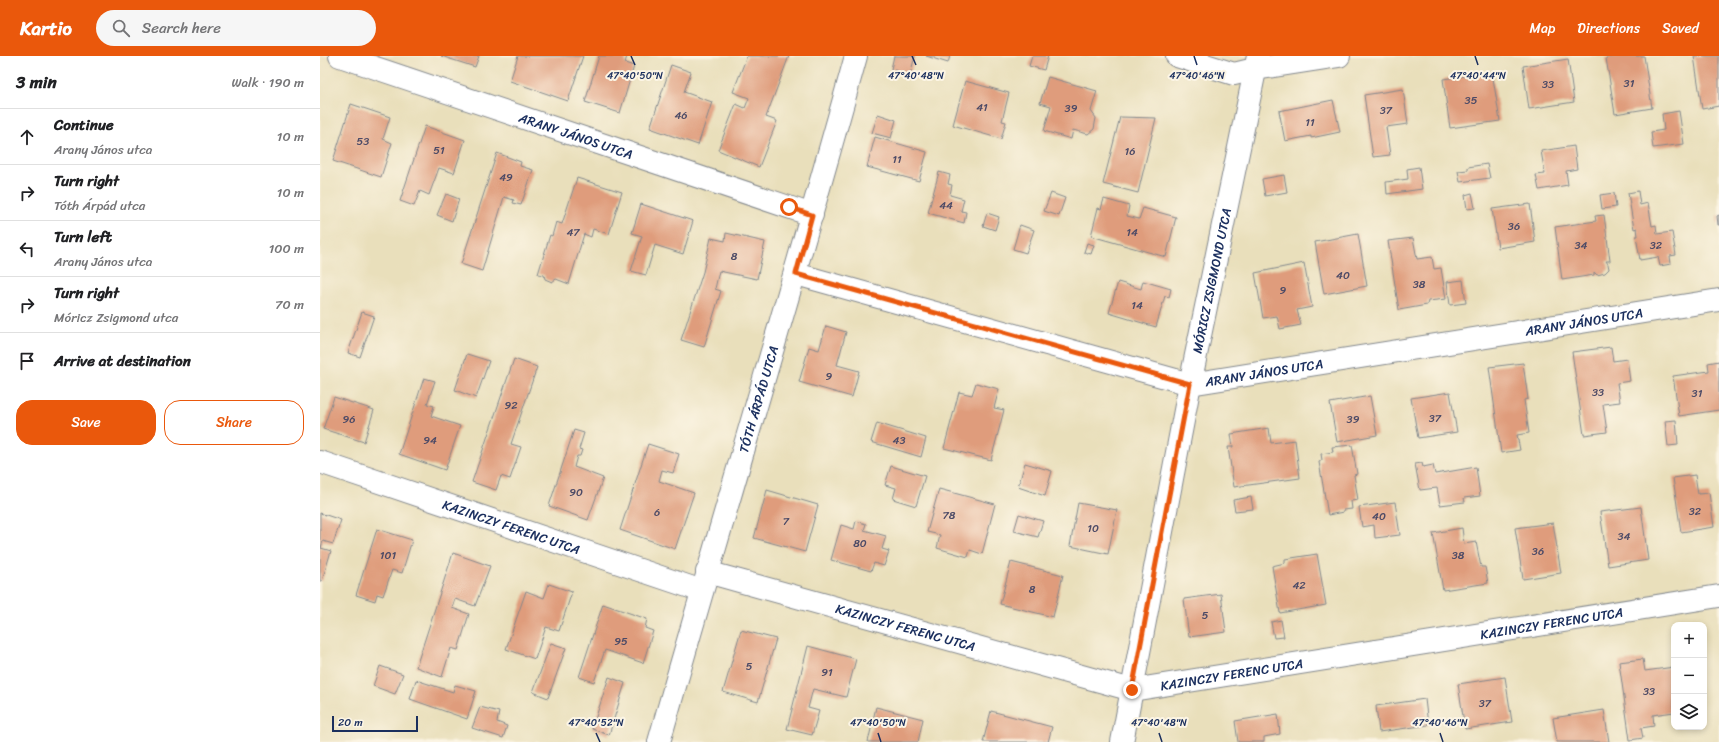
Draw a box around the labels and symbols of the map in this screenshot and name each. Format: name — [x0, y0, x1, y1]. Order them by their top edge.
text: 47°40'50"N — [607, 67, 663, 85]
text: 47°40'48"N — [888, 67, 944, 85]
text: 47°40'46"N — [1169, 67, 1225, 85]
text: 47°40'44"N — [1450, 67, 1506, 85]
house number: 31 — [1624, 74, 1635, 93]
house number: 33 — [1542, 75, 1554, 94]
house number: 35 — [1465, 91, 1478, 110]
house number: 41 — [976, 98, 988, 117]
house number: 39 — [1065, 99, 1078, 118]
house number: 37 — [1380, 101, 1393, 120]
street label: ARANY JÁNOS UTCA — [515, 105, 636, 165]
house number: 46 — [674, 106, 688, 125]
house number: 11 — [1305, 113, 1315, 132]
house number: 53 — [357, 132, 369, 151]
house number: 51 — [433, 141, 445, 160]
house number: 16 — [1125, 142, 1135, 161]
house number: 11 — [892, 150, 902, 169]
house number: 49 — [499, 168, 513, 187]
house number: 44 — [939, 196, 953, 215]
route start — [780, 198, 798, 216]
street label: MÓRICZ ZSIGMOND UTCA — [1185, 206, 1238, 355]
house number: 36 — [1508, 217, 1520, 236]
house number: 47 — [566, 223, 580, 242]
house number: 14 — [1126, 223, 1138, 242]
house number: 34 — [1575, 236, 1588, 255]
house number: 32 — [1650, 236, 1663, 255]
house number: 8 — [731, 247, 738, 266]
house number: 40 — [1336, 266, 1350, 285]
house number: 38 — [1413, 275, 1426, 294]
house number: 9 — [1280, 281, 1287, 300]
house number: 14 — [1131, 296, 1143, 315]
street label: ARANY JÁNOS UTCA — [1523, 301, 1645, 342]
street label: TÓTH ÁRPÁD UTCA — [732, 343, 785, 455]
street label: ARANY JÁNOS UTCA — [1203, 352, 1325, 393]
house number: 9 — [826, 367, 833, 386]
house number: 33 — [1592, 383, 1604, 402]
house number: 31 — [1692, 384, 1703, 403]
house number: 92 — [504, 396, 518, 415]
house number: 37 — [1429, 409, 1442, 428]
house number: 96 — [342, 410, 356, 429]
house number: 39 — [1347, 410, 1360, 429]
house number: 94 — [423, 431, 437, 450]
house number: 43 — [893, 431, 905, 450]
house number: 90 — [569, 483, 583, 502]
street label: KAZINCZY FERENC UTCA — [439, 493, 583, 561]
house number: 32 — [1689, 502, 1702, 521]
house number: 6 — [654, 503, 660, 522]
house number: 78 — [943, 506, 956, 525]
house number: 40 — [1372, 507, 1386, 526]
house number: 7 — [783, 512, 790, 531]
house number: 10 — [1087, 519, 1099, 538]
house number: 34 — [1618, 527, 1631, 546]
house number: 80 — [853, 534, 867, 553]
house number: 36 — [1532, 542, 1544, 561]
house number: 101 — [380, 546, 396, 565]
house number: 38 — [1452, 546, 1465, 565]
house number: 42 — [1292, 576, 1306, 595]
house number: 8 — [1029, 580, 1036, 599]
street label: KAZINCZY FERENC UTCA — [833, 597, 978, 657]
street label: KAZINCZY FERENC UTCA — [1479, 600, 1625, 646]
house number: 5 — [1202, 606, 1209, 625]
house number: 95 — [614, 632, 628, 651]
street label: KAZINCZY FERENC UTCA — [1159, 651, 1305, 697]
house number: 5 — [746, 657, 753, 676]
house number: 91 — [821, 663, 833, 682]
route end — [1123, 681, 1141, 699]
house number: 33 — [1643, 682, 1655, 701]
house number: 37 — [1479, 694, 1492, 713]
scale bar — [332, 714, 418, 733]
text: 47°40'52"N — [568, 714, 624, 732]
text: 47°40'50"N — [850, 714, 906, 732]
text: 47°40'48"N — [1131, 714, 1187, 732]
text: 47°40'46"N — [1412, 714, 1468, 732]

